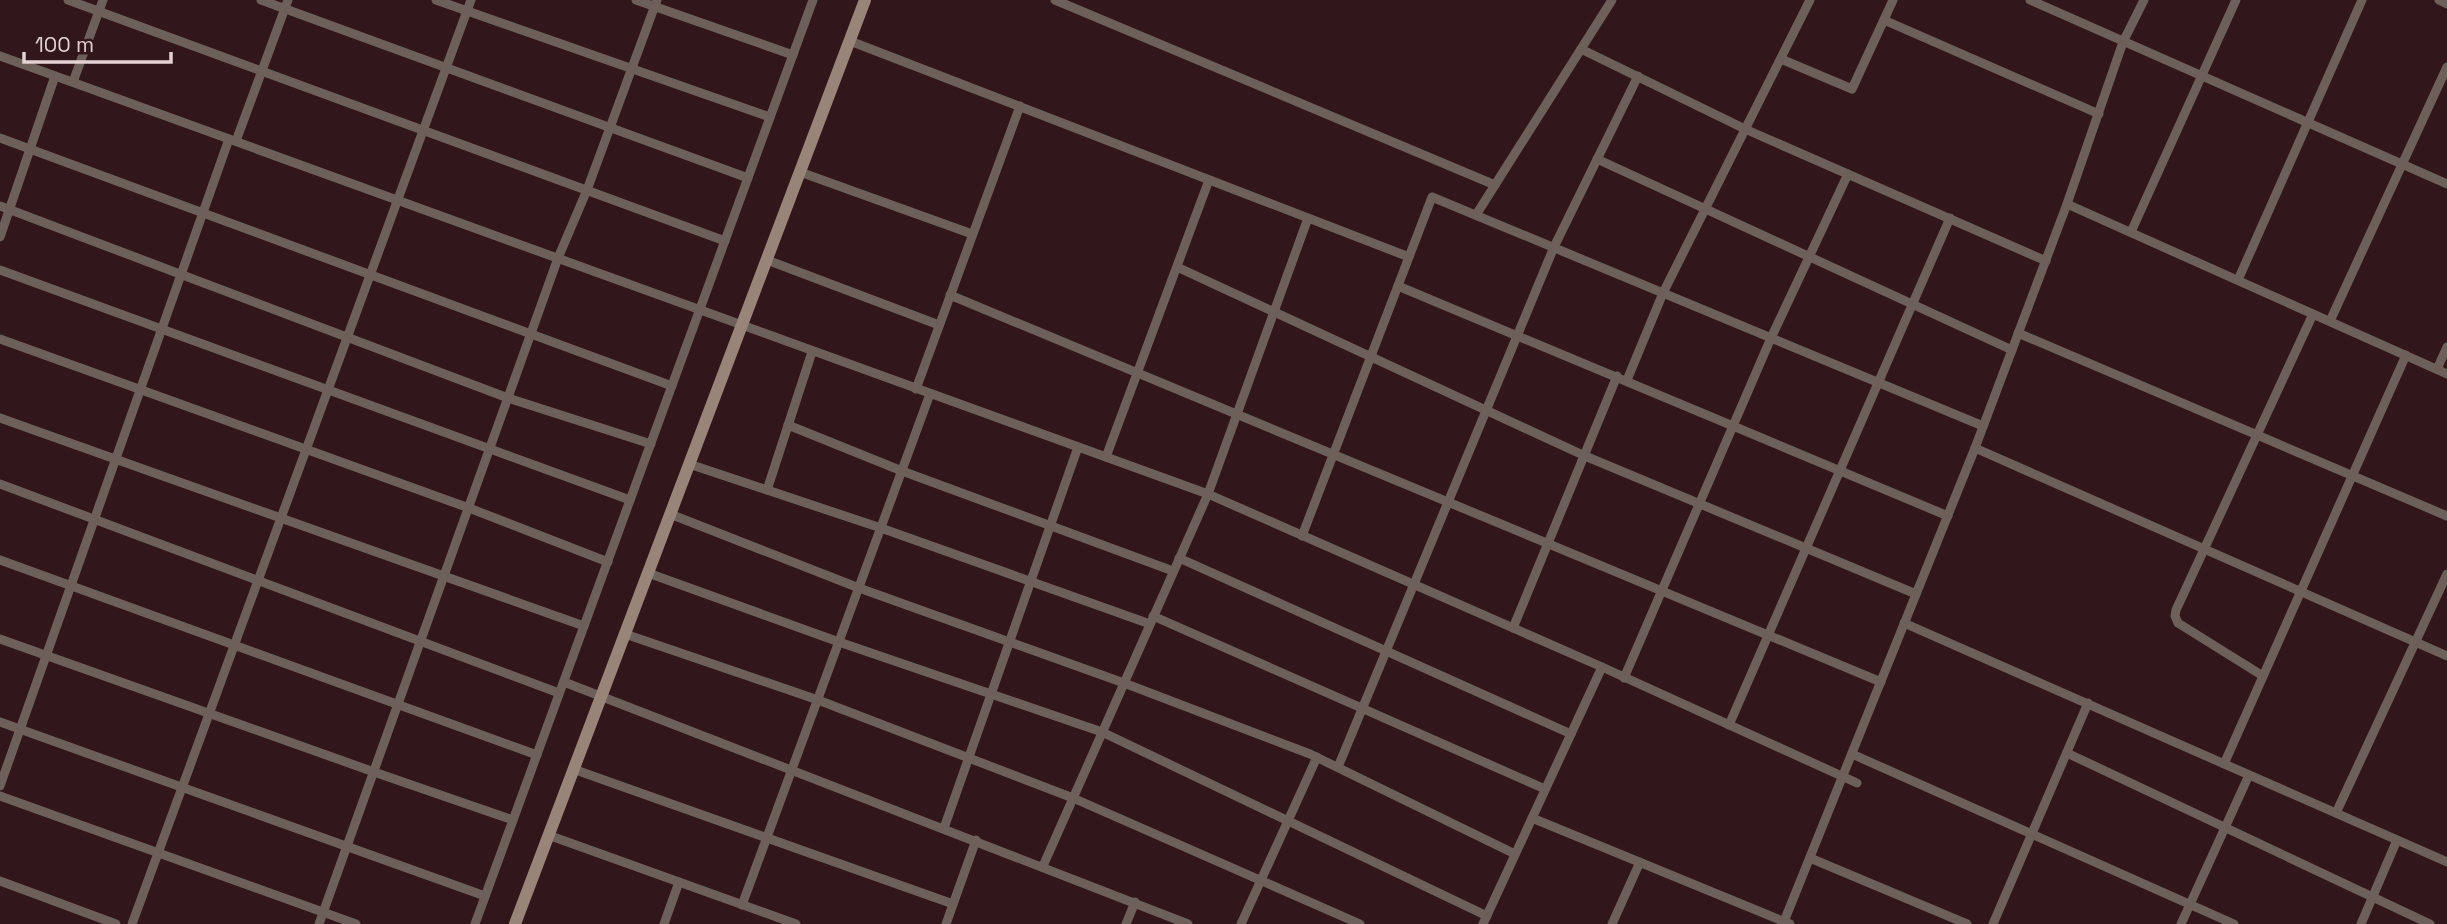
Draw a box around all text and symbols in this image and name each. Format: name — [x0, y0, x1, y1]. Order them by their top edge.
scale bar — [24, 21, 172, 65]
text: 100 m — [35, 31, 94, 58]

